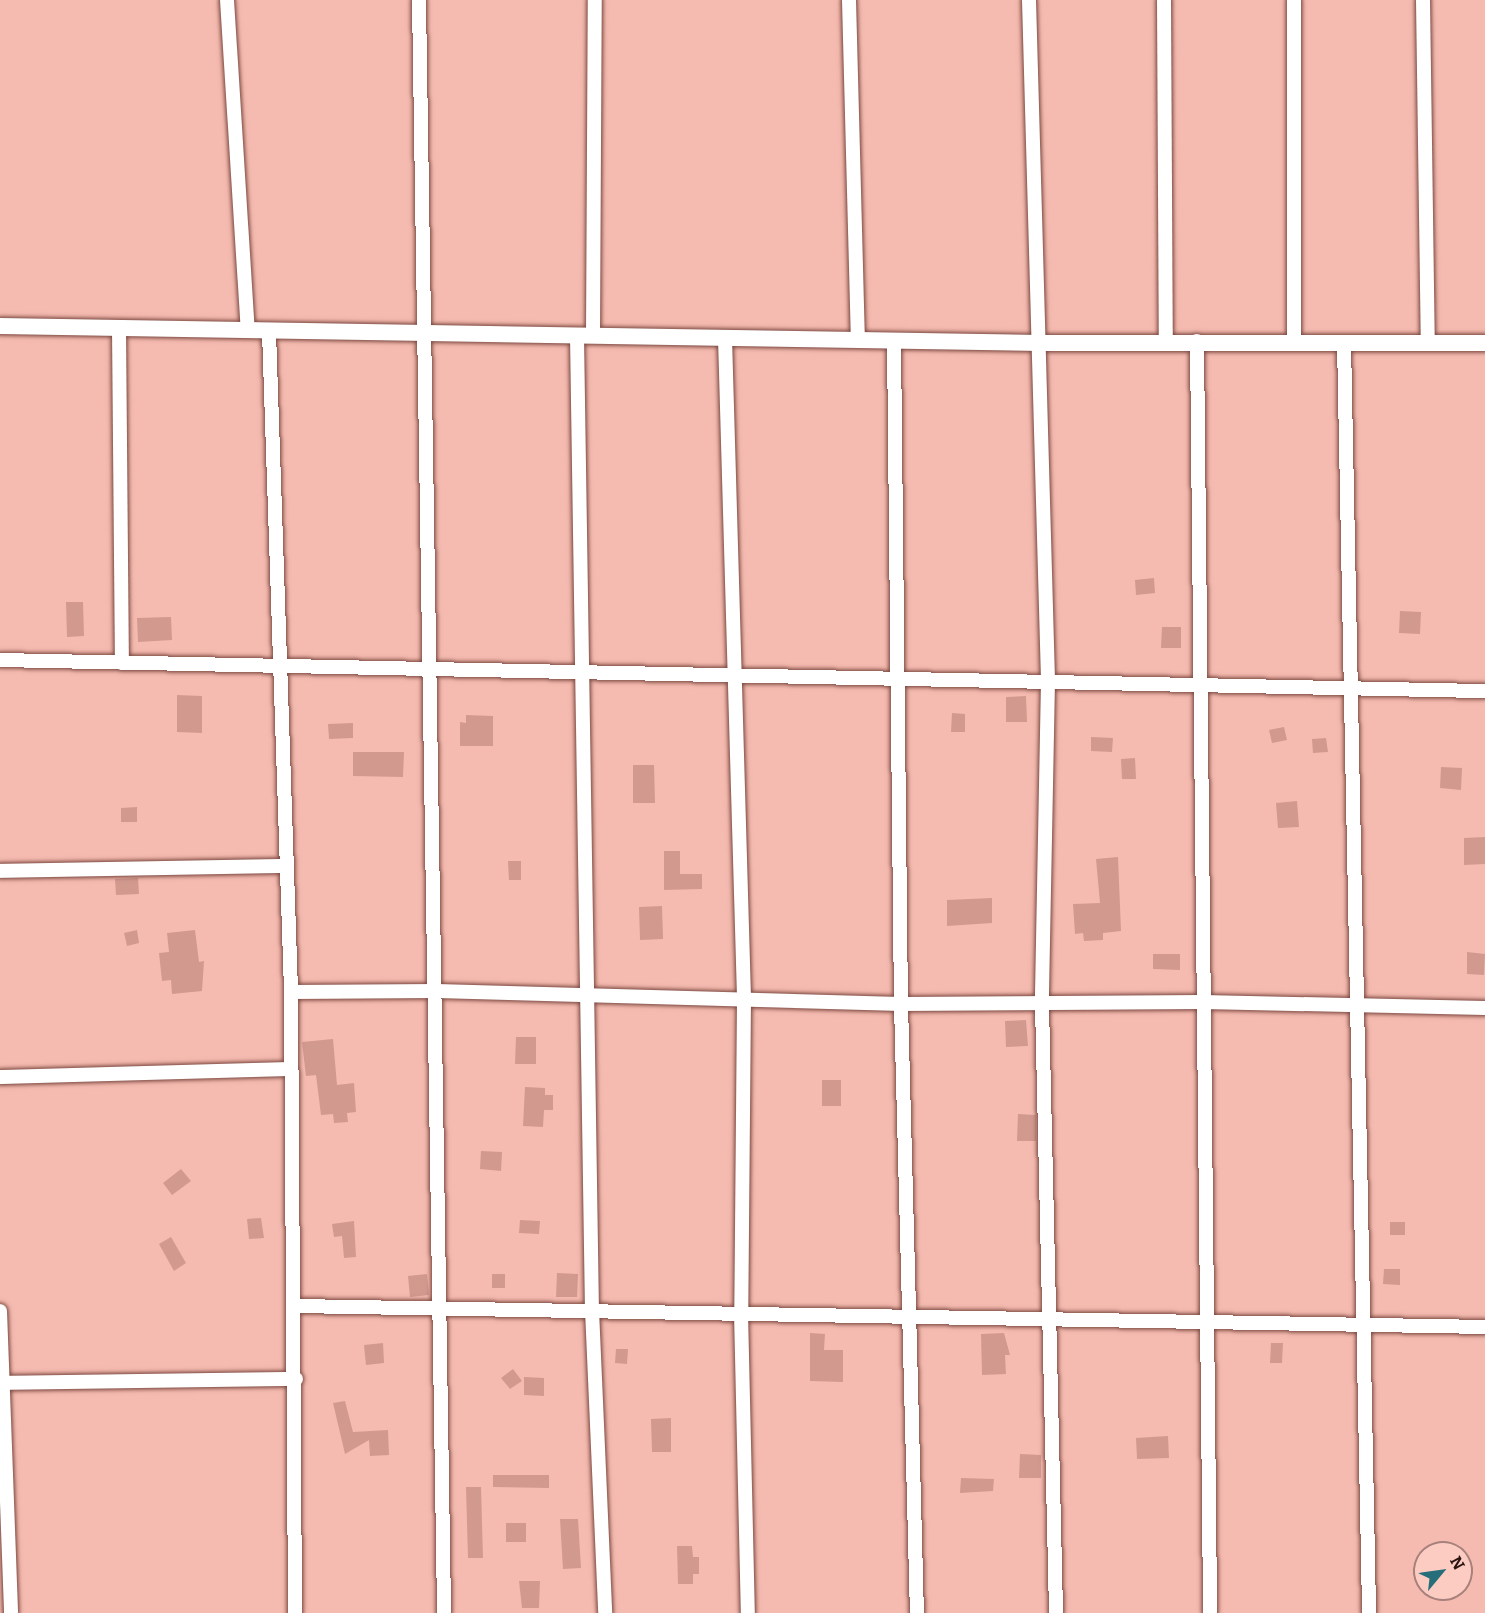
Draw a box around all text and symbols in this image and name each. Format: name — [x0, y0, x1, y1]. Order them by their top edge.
north arrow — [1413, 1541, 1473, 1601]
text: N — [1446, 1553, 1469, 1573]

